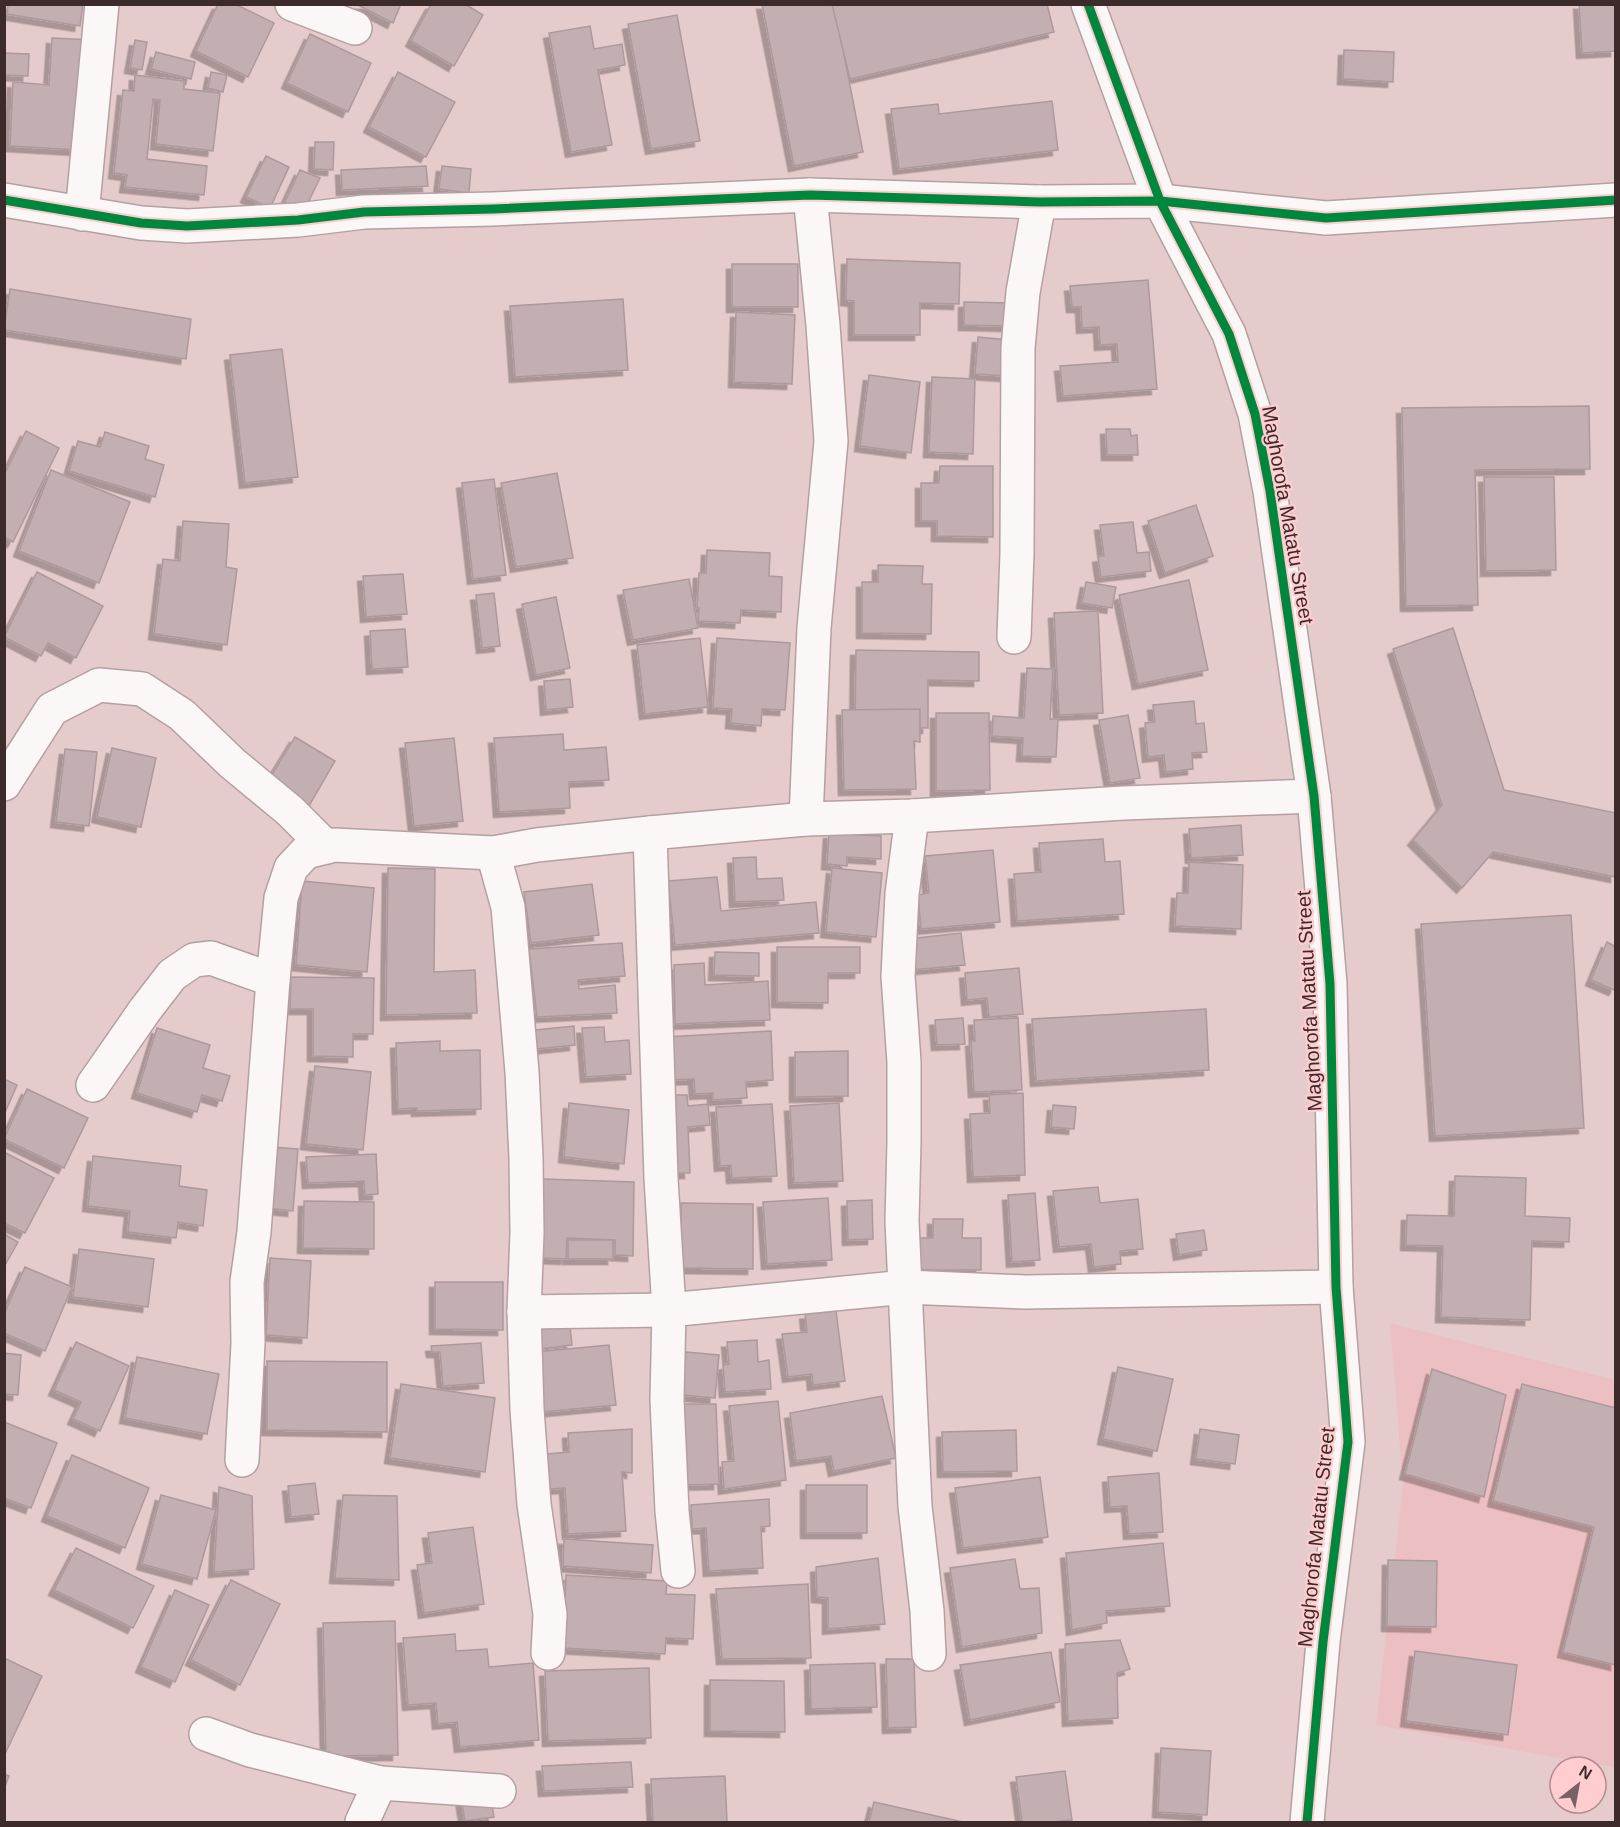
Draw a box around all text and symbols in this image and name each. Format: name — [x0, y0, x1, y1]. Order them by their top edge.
street label: Maghorofa Matatu Street — [1258, 404, 1318, 626]
street label: Maghorofa Matatu Street — [1292, 890, 1326, 1112]
street label: Maghorofa Matatu Street — [1293, 1425, 1339, 1648]
north arrow — [1548, 1755, 1608, 1815]
text: N — [1576, 1762, 1595, 1783]

